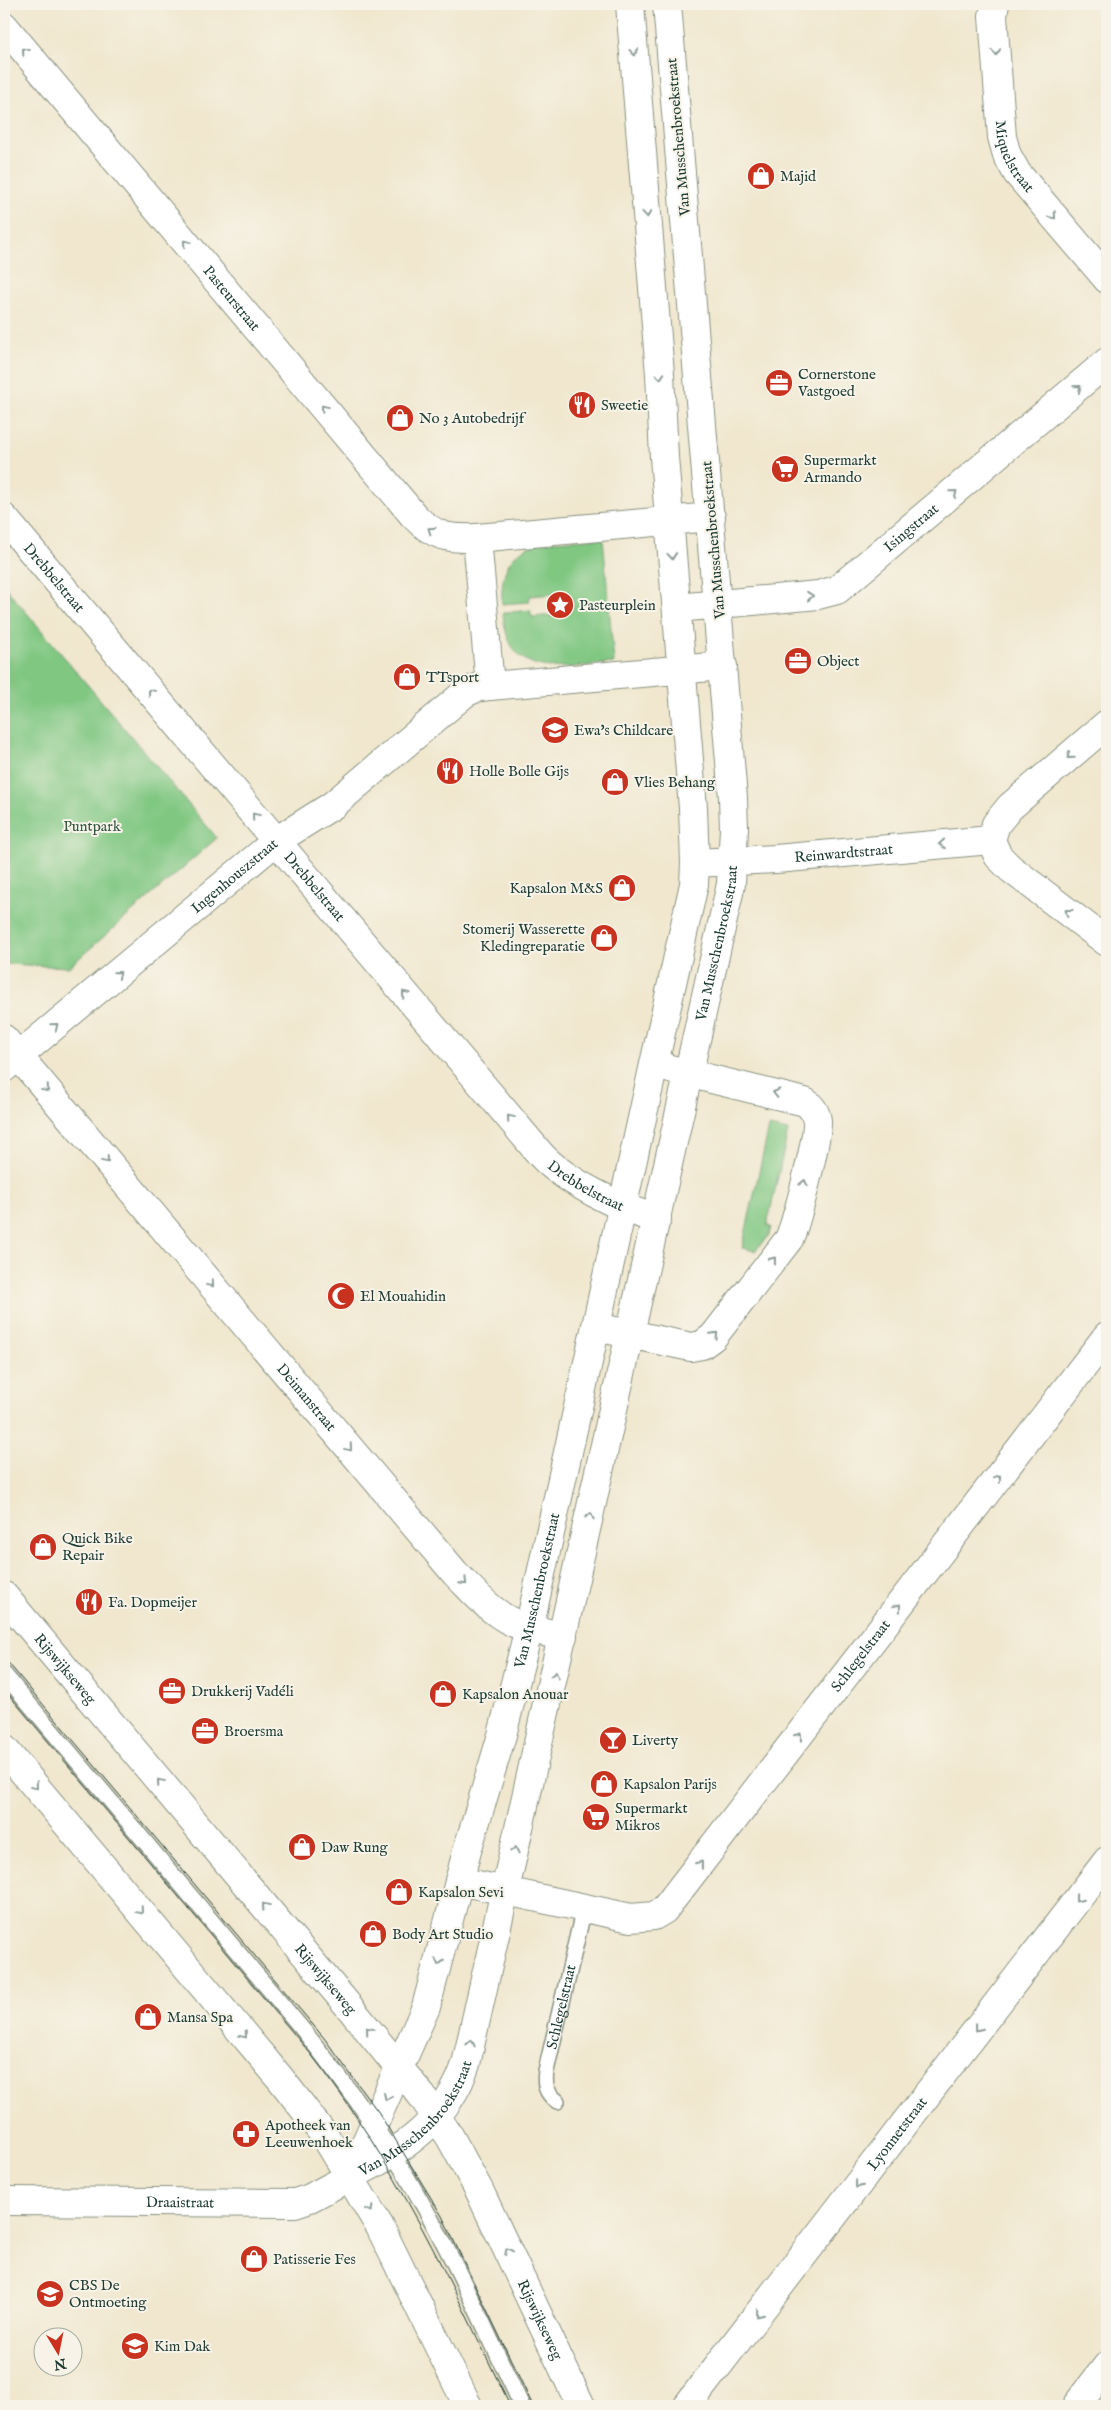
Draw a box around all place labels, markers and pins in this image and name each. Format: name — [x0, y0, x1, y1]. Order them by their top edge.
shop icon: Majid — [746, 161, 776, 191]
place label: Majid — [780, 167, 817, 186]
place label: Cornerstone Vastgoed — [797, 365, 876, 401]
office icon: Cornerstone Vastgoed — [764, 368, 794, 398]
restaurant icon: Sweetie — [567, 390, 597, 420]
place label: Sweetie — [601, 396, 648, 415]
shop icon: No 3 Autobedrijf — [385, 403, 415, 433]
place label: No 3 Autobedrijf — [419, 409, 527, 428]
place label: Supermarkt Armando — [803, 451, 877, 487]
supermarket icon: Supermarkt Armando — [770, 454, 800, 484]
place icon: Pasteurplein — [545, 590, 575, 620]
place label: Pasteurplein — [579, 596, 656, 615]
office icon: Object — [783, 646, 813, 676]
place label: Object — [817, 652, 859, 671]
shop icon: TTsport — [392, 662, 422, 692]
place label: TTsport — [426, 668, 479, 687]
school or university icon: Ewa's Childcare — [540, 715, 570, 745]
place label: Ewa's Childcare — [574, 721, 673, 740]
restaurant icon: Holle Bolle Gijs — [435, 756, 465, 786]
place label: Holle Bolle Gijs — [469, 762, 569, 781]
shop icon: Vlies Behang — [600, 767, 630, 797]
place label: Vlies Behang — [633, 773, 716, 792]
shop icon: Kapsalon M&S — [607, 873, 637, 903]
place label: Kapsalon M&S — [509, 879, 603, 898]
place label: Stomerij Wasserette Kledingreparatie — [463, 920, 585, 956]
shop icon: Stomerij Wasserette Kledingreparatie — [589, 923, 619, 953]
mosque icon: El Mouahidin — [326, 1281, 356, 1311]
place label: El Mouahidin — [360, 1287, 446, 1306]
place label: Quick Bike Repair — [62, 1529, 133, 1565]
shop icon: Quick Bike Repair — [28, 1532, 58, 1562]
restaurant icon: Fa. Dopmeijer — [74, 1587, 104, 1617]
place label: Fa. Dopmeijer — [108, 1593, 198, 1612]
office icon: Drukkerij Vadéli — [157, 1676, 187, 1706]
shop icon: Kapsalon Anouar — [428, 1679, 458, 1709]
place label: Drukkerij Vadéli — [191, 1682, 294, 1701]
place label: Kapsalon Anouar — [462, 1685, 569, 1704]
office icon: Broersma — [190, 1716, 220, 1746]
place label: Broersma — [224, 1722, 284, 1741]
bar icon: Liverty — [598, 1725, 628, 1755]
place label: Liverty — [632, 1731, 679, 1750]
shop icon: Kapsalon Parijs — [589, 1769, 619, 1799]
place label: Kapsalon Parijs — [623, 1775, 717, 1794]
place label: Supermarkt Mikros — [615, 1799, 688, 1835]
supermarket icon: Supermarkt Mikros — [581, 1802, 611, 1832]
shop icon: Daw Rung — [287, 1832, 317, 1862]
place label: Daw Rung — [321, 1838, 389, 1857]
shop icon: Kapsalon Sevi — [384, 1877, 414, 1907]
place label: Kapsalon Sevi — [418, 1883, 504, 1902]
shop icon: Body Art Studio — [358, 1919, 388, 1949]
place label: Body Art Studio — [392, 1925, 493, 1944]
shop icon: Mansa Spa — [133, 2002, 163, 2032]
place label: Mansa Spa — [167, 2008, 233, 2027]
place label: Apotheek van Leeuwenhoek — [264, 2116, 354, 2152]
pharmacy icon: Apotheek van Leeuwenhoek — [231, 2119, 261, 2149]
shop icon: Patisserie Fes — [239, 2244, 269, 2274]
place label: Patisserie Fes — [273, 2250, 356, 2269]
place label: CBS De Ontmoeting — [69, 2276, 147, 2312]
school or university icon: CBS De Ontmoeting — [35, 2279, 65, 2309]
school or university icon: Kim Dak — [120, 2331, 150, 2361]
place label: Kim Dak — [154, 2337, 211, 2356]

